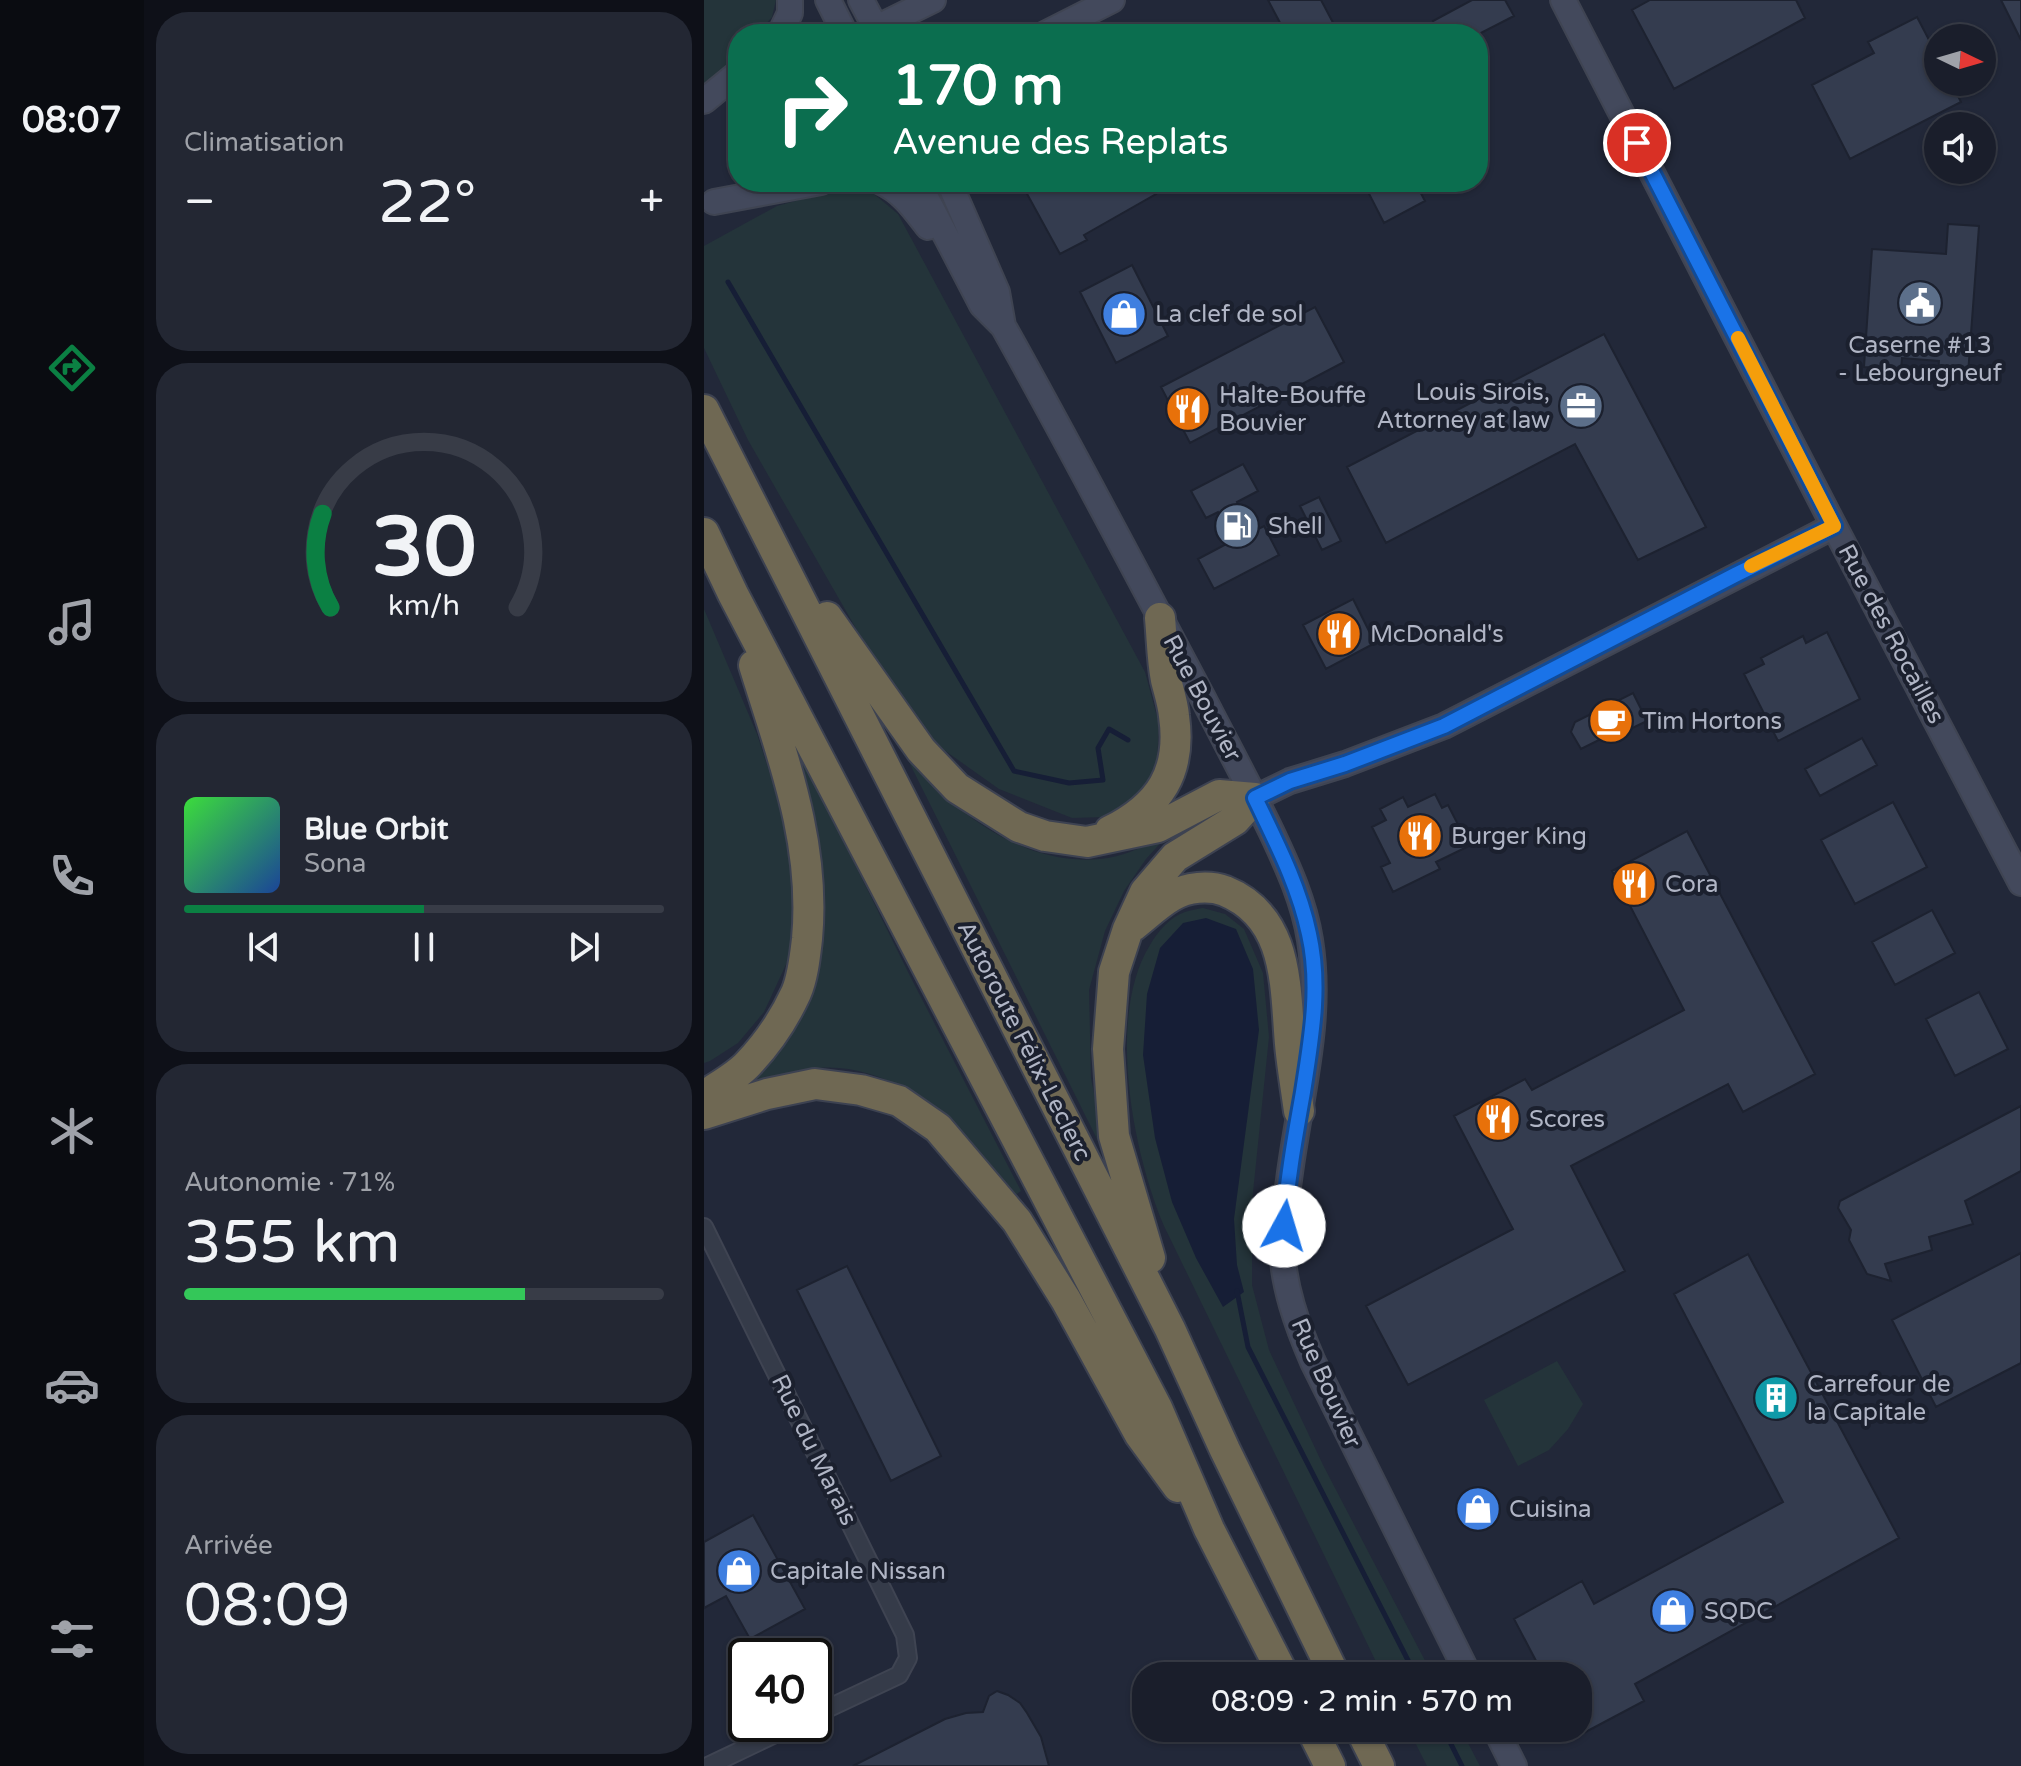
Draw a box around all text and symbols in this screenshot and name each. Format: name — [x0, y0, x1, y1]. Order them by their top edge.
north arrow — [1924, 24, 1996, 96]
map controls — [1924, 24, 1996, 184]
text: 170 m — [892, 53, 1063, 120]
icon: right — [760, 56, 864, 160]
text: 08:07 — [22, 99, 122, 142]
pin — [1603, 109, 1671, 177]
button: sound — [1924, 112, 1996, 184]
text: Avenue des Replats — [892, 121, 1228, 164]
icon: arrive — [1615, 121, 1659, 165]
text: Climatisation — [184, 127, 344, 158]
text: 22° — [378, 167, 476, 239]
text: − — [184, 176, 215, 229]
text: + — [639, 176, 664, 229]
public building icon: Caserne #13 - Lebourgneuf — [1896, 279, 1944, 327]
shop icon: La clef de sol — [1100, 290, 1148, 338]
place label: La clef de sol — [1155, 300, 1303, 329]
place label: Caserne #13 - Lebourgneuf — [1838, 331, 2003, 388]
icon: directions — [44, 340, 100, 396]
place label: Louis Sirois, Attorney at law — [1377, 378, 1550, 435]
place label: Halte-Bouffe Bouvier — [1219, 381, 1366, 438]
office icon: Louis Sirois, Attorney at law — [1557, 382, 1605, 430]
restaurant icon: Halte-Bouffe Bouvier — [1164, 385, 1212, 433]
text: 30 — [372, 498, 476, 598]
fuel station icon: Shell — [1213, 502, 1261, 550]
place label: Shell — [1268, 512, 1323, 541]
street label: Rue des Rocailles — [1831, 539, 1951, 729]
text: km/h — [388, 589, 460, 623]
icon: music — [44, 594, 100, 650]
restaurant icon: McDonald's — [1315, 610, 1363, 658]
place label: McDonald's — [1370, 620, 1504, 649]
street label: Rue Bouvier — [1157, 630, 1248, 767]
cafe icon: Tim Hortons — [1587, 697, 1635, 745]
place label: Tim Hortons — [1642, 707, 1782, 736]
text: Blue Orbit — [304, 811, 449, 848]
restaurant icon: Burger King — [1396, 812, 1444, 860]
place label: Burger King — [1451, 822, 1587, 851]
icon: phone — [44, 848, 100, 904]
text: Sona — [304, 848, 366, 879]
restaurant icon: Cora — [1610, 860, 1658, 908]
place label: Cora — [1665, 870, 1719, 899]
street label: Autoroute Félix-Leclerc — [951, 916, 1097, 1166]
icon: previous — [242, 925, 286, 969]
icon: pause — [402, 925, 446, 969]
icon: next — [562, 925, 606, 969]
restaurant icon: Scores — [1474, 1095, 1522, 1143]
icon: climate — [44, 1103, 100, 1159]
place label: Scores — [1529, 1105, 1605, 1134]
text: Autonomie · 71% — [184, 1167, 395, 1198]
position arrow — [1242, 1184, 1326, 1268]
text: 355 km — [184, 1207, 400, 1279]
street label: Rue Bouvier — [1285, 1314, 1368, 1453]
icon: car — [44, 1357, 100, 1413]
street label: Rue du Marais — [765, 1370, 863, 1530]
place label: Carrefour de la Capitale — [1807, 1370, 1951, 1427]
building icon: Carrefour de la Capitale — [1752, 1374, 1800, 1422]
shop icon: Cuisina — [1454, 1485, 1502, 1533]
place label: Cuisina — [1509, 1495, 1592, 1524]
text: Arrivée — [184, 1530, 273, 1561]
shop icon: Capitale Nissan — [715, 1547, 763, 1595]
place label: Capitale Nissan — [770, 1557, 946, 1586]
text: 08:09 — [184, 1570, 350, 1642]
shop icon: SQDC — [1649, 1587, 1697, 1635]
place label: SQDC — [1704, 1597, 1773, 1626]
icon: filters — [44, 1611, 100, 1667]
speed limit sign: 40 — [728, 1638, 832, 1742]
text: 08:09 · 2 min · 570 m — [1211, 1683, 1513, 1720]

